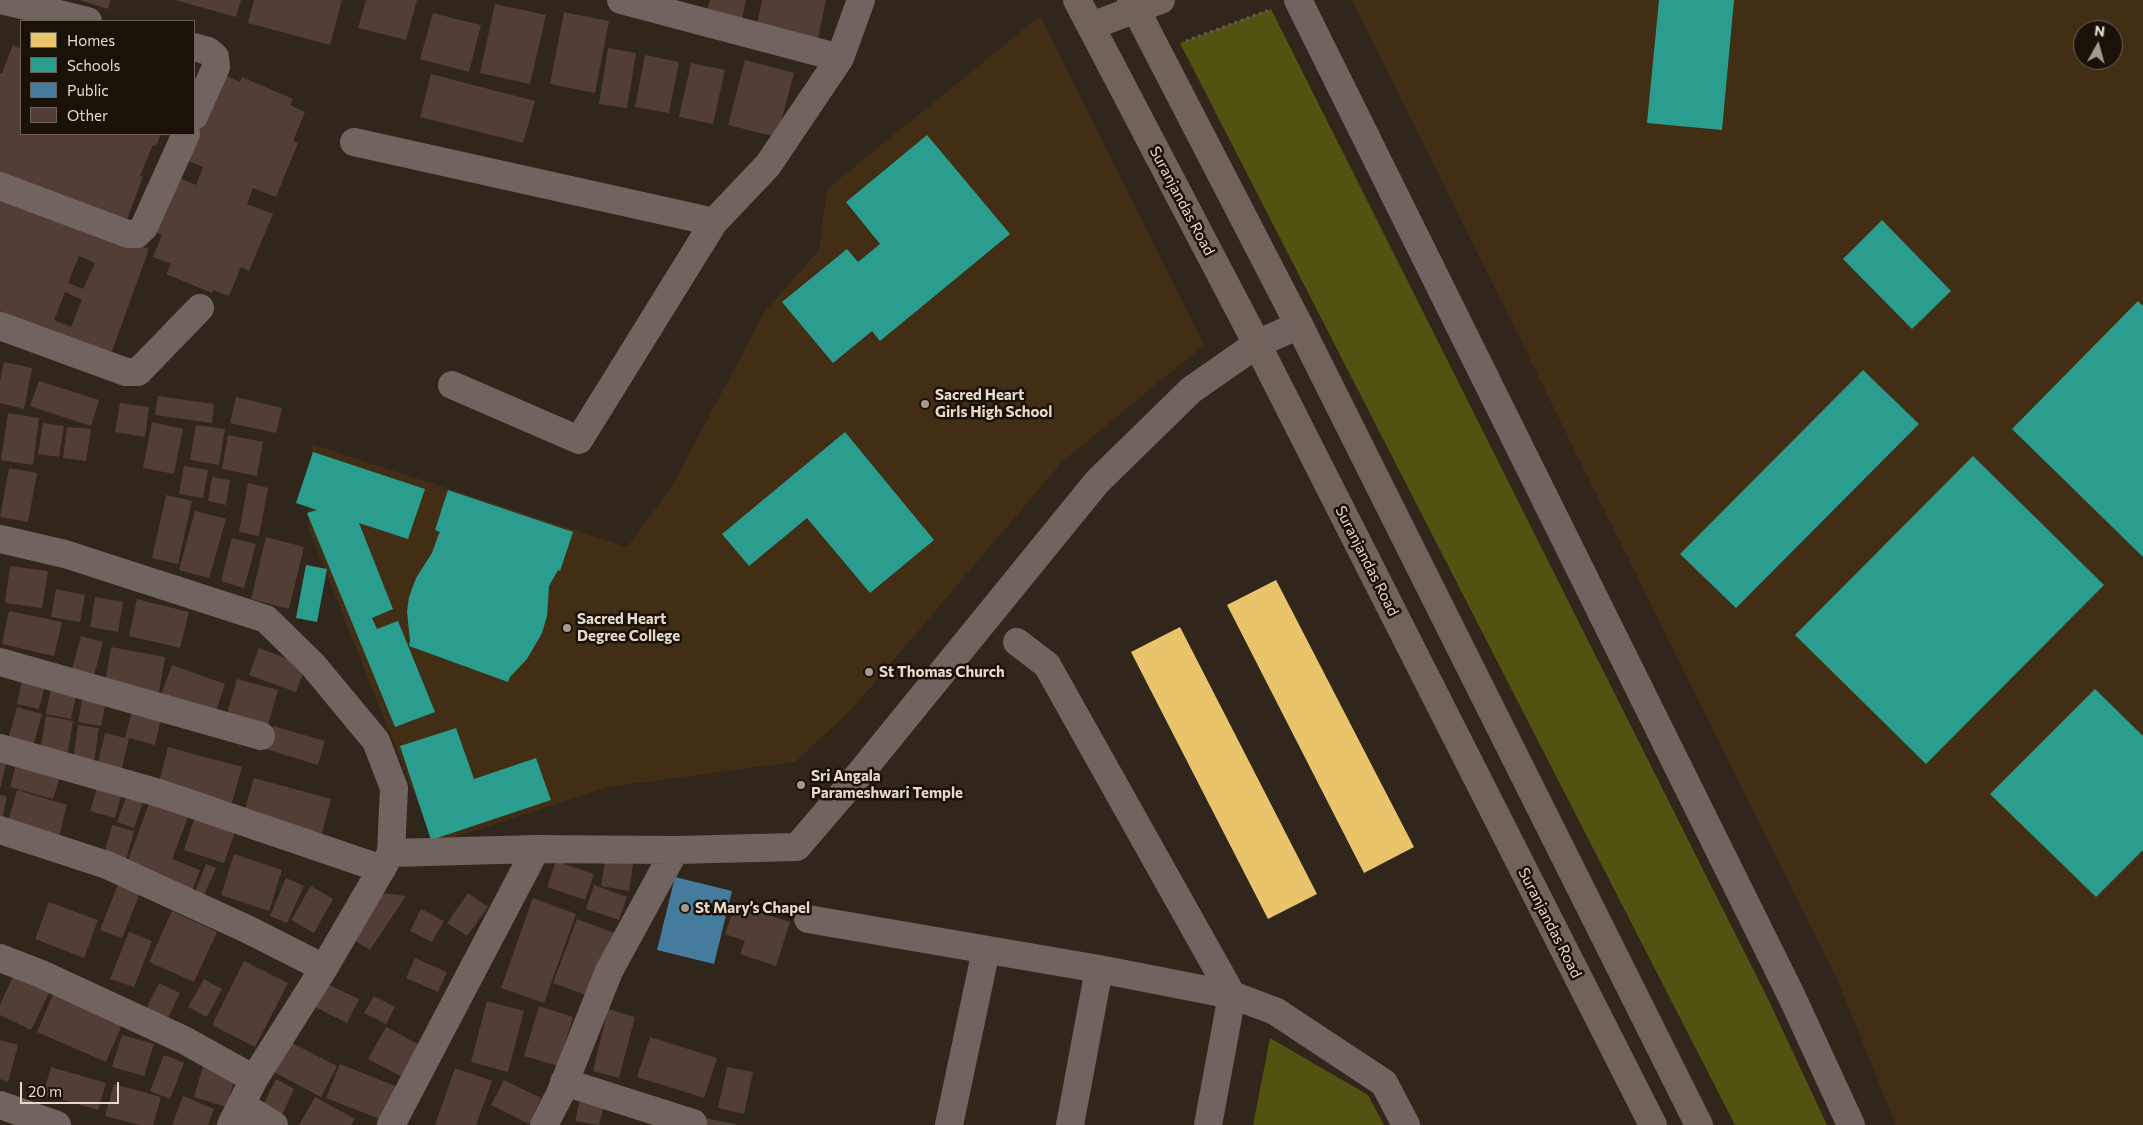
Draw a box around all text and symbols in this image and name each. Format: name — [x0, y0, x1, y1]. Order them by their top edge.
legend — [20, 20, 195, 135]
north arrow — [2073, 20, 2123, 70]
text: N — [2094, 22, 2106, 40]
text: Homes — [67, 31, 115, 49]
text: Schools — [67, 56, 120, 74]
text: Public — [67, 81, 109, 99]
text: Other — [67, 106, 108, 124]
street label: Suranjandas Road — [1146, 143, 1218, 259]
place label: Sacred Heart Girls High School — [935, 386, 1052, 421]
marker: Sacred Heart Girls High School — [919, 398, 931, 410]
street label: Suranjandas Road — [1332, 503, 1402, 619]
place label: Sacred Heart Degree College — [577, 610, 680, 645]
marker: Sacred Heart Degree College — [561, 622, 573, 634]
place label: St Thomas Church — [879, 663, 1005, 681]
marker: St Thomas Church — [863, 666, 875, 678]
place label: Sri Angala Parameshwari Temple — [811, 767, 963, 802]
marker: Sri Angala Parameshwari Temple — [795, 779, 807, 791]
street label: Suranjandas Road — [1515, 865, 1585, 981]
place label: St Mary’s Chapel — [695, 899, 810, 917]
marker: St Mary’s Chapel — [679, 902, 691, 914]
scale bar — [22, 1072, 121, 1104]
text: 20 m — [28, 1082, 62, 1100]

